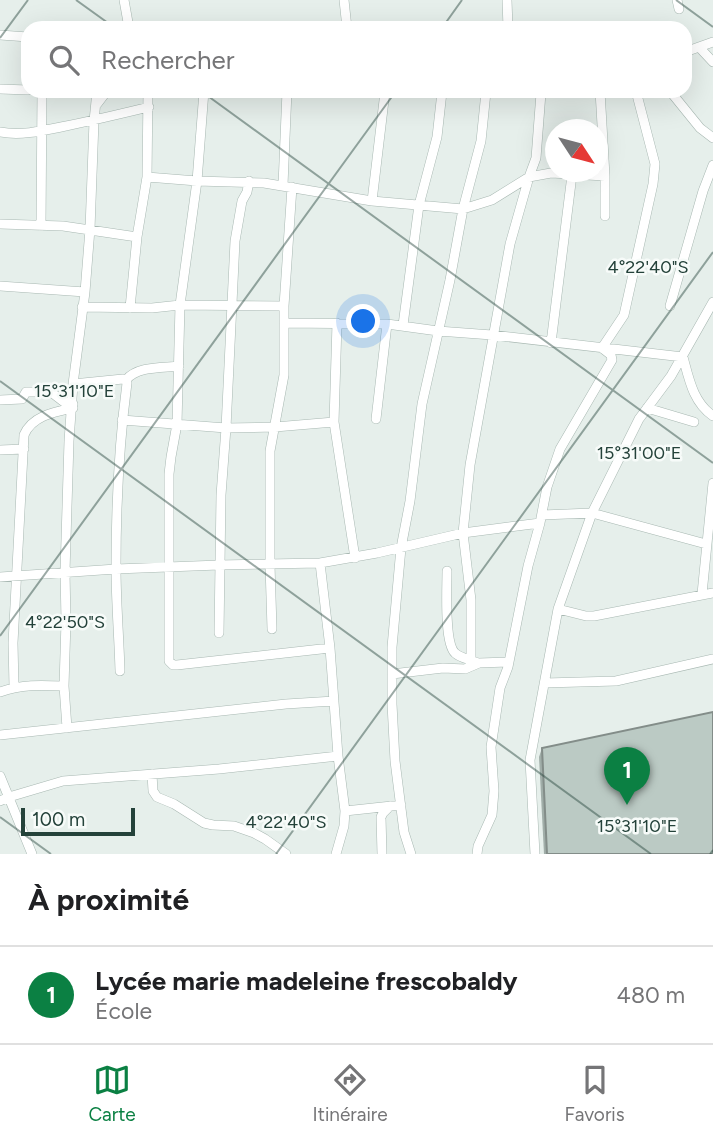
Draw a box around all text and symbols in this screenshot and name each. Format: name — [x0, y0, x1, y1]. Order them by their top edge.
search box — [21, 21, 692, 98]
icon: search — [45, 41, 83, 79]
text: Rechercher — [101, 44, 235, 76]
north arrow — [545, 119, 608, 182]
text: 4°22'40"S — [607, 256, 689, 278]
your location — [346, 304, 380, 338]
text: 15°31'10"E — [34, 380, 114, 402]
text: 15°31'00"E — [597, 442, 681, 464]
text: 4°22'50"S — [25, 611, 105, 633]
pin: 1 — [604, 747, 650, 805]
scale bar — [21, 805, 135, 837]
text: 100 m — [32, 808, 85, 831]
text: 4°22'40"S — [245, 811, 327, 833]
text: 15°31'10"E — [597, 815, 677, 837]
text: À proximité — [28, 881, 189, 918]
text: Lycée marie madeleine frescobaldy — [95, 965, 518, 997]
text: 1 — [46, 981, 56, 1009]
text: 480 m — [617, 981, 685, 1009]
text: École — [95, 997, 152, 1025]
tab: Carte — [88, 1061, 136, 1126]
tab: Itinéraire — [313, 1061, 388, 1126]
tab: Favoris — [564, 1061, 625, 1126]

